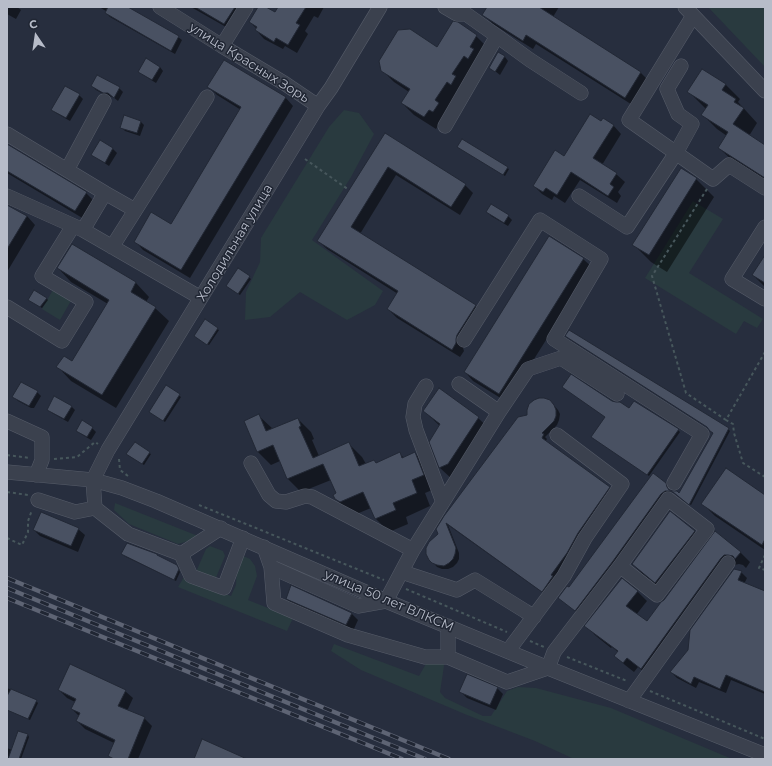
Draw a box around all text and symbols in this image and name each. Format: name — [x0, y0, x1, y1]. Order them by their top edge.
north arrow — [16, 16, 56, 56]
text: С — [28, 17, 39, 32]
street label: улица Красных Зорь — [186, 20, 312, 106]
street label: Холодильная улица — [194, 182, 276, 304]
street label: улица 50 лет ВЛКСМ — [322, 567, 456, 635]

